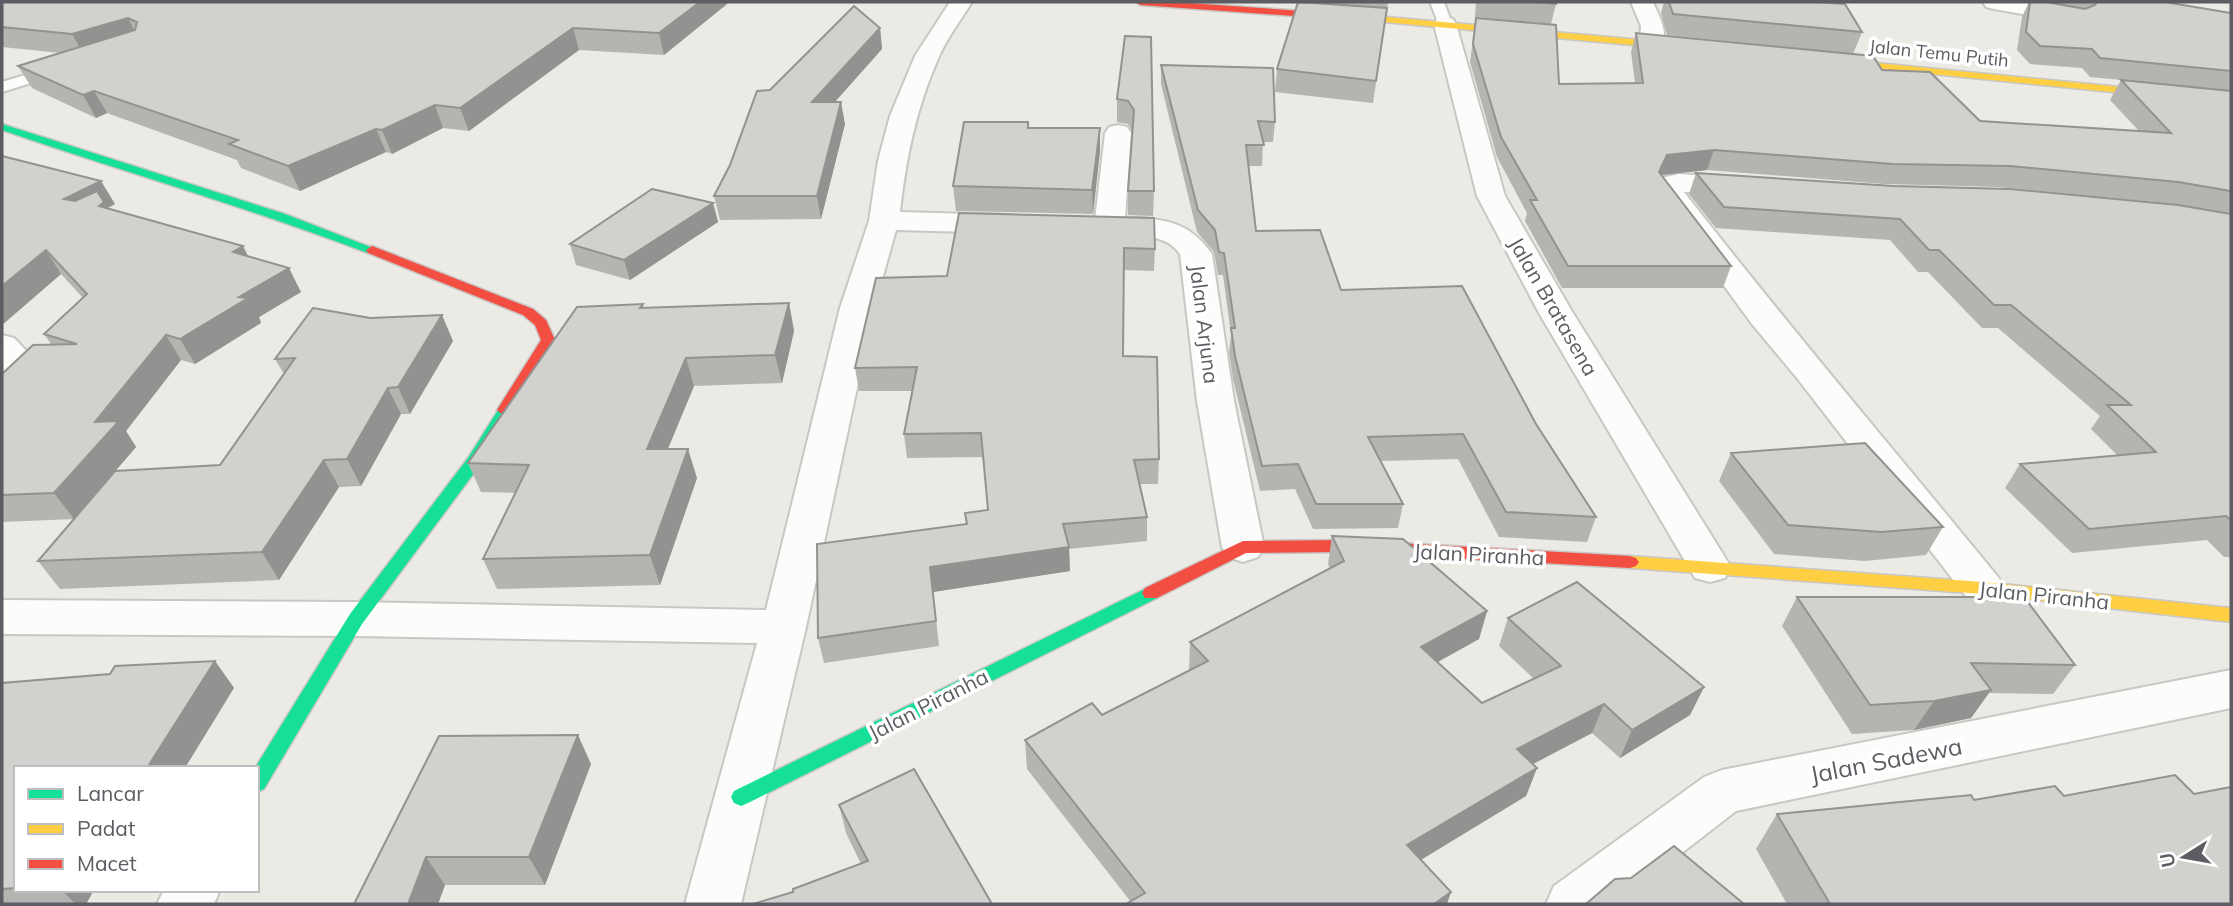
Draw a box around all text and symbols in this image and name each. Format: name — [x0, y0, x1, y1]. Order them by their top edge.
street label: Jalan Temu Putih — [1868, 34, 2010, 72]
street label: Jalan Bratasena — [1504, 232, 1604, 380]
street label: Jalan Arjuna — [1185, 263, 1225, 385]
street label: Jalan Piranha — [1413, 538, 1545, 570]
street label: Jalan Piranha — [1978, 575, 2110, 615]
street label: Jalan Piranha — [864, 663, 992, 745]
street label: Jalan Sadewa — [1807, 731, 1965, 789]
legend — [14, 766, 259, 892]
text: Lancar — [77, 780, 144, 806]
text: Padat — [77, 815, 135, 841]
north arrow — [2149, 822, 2219, 892]
text: Macet — [77, 850, 137, 876]
text: U — [2154, 851, 2180, 869]

